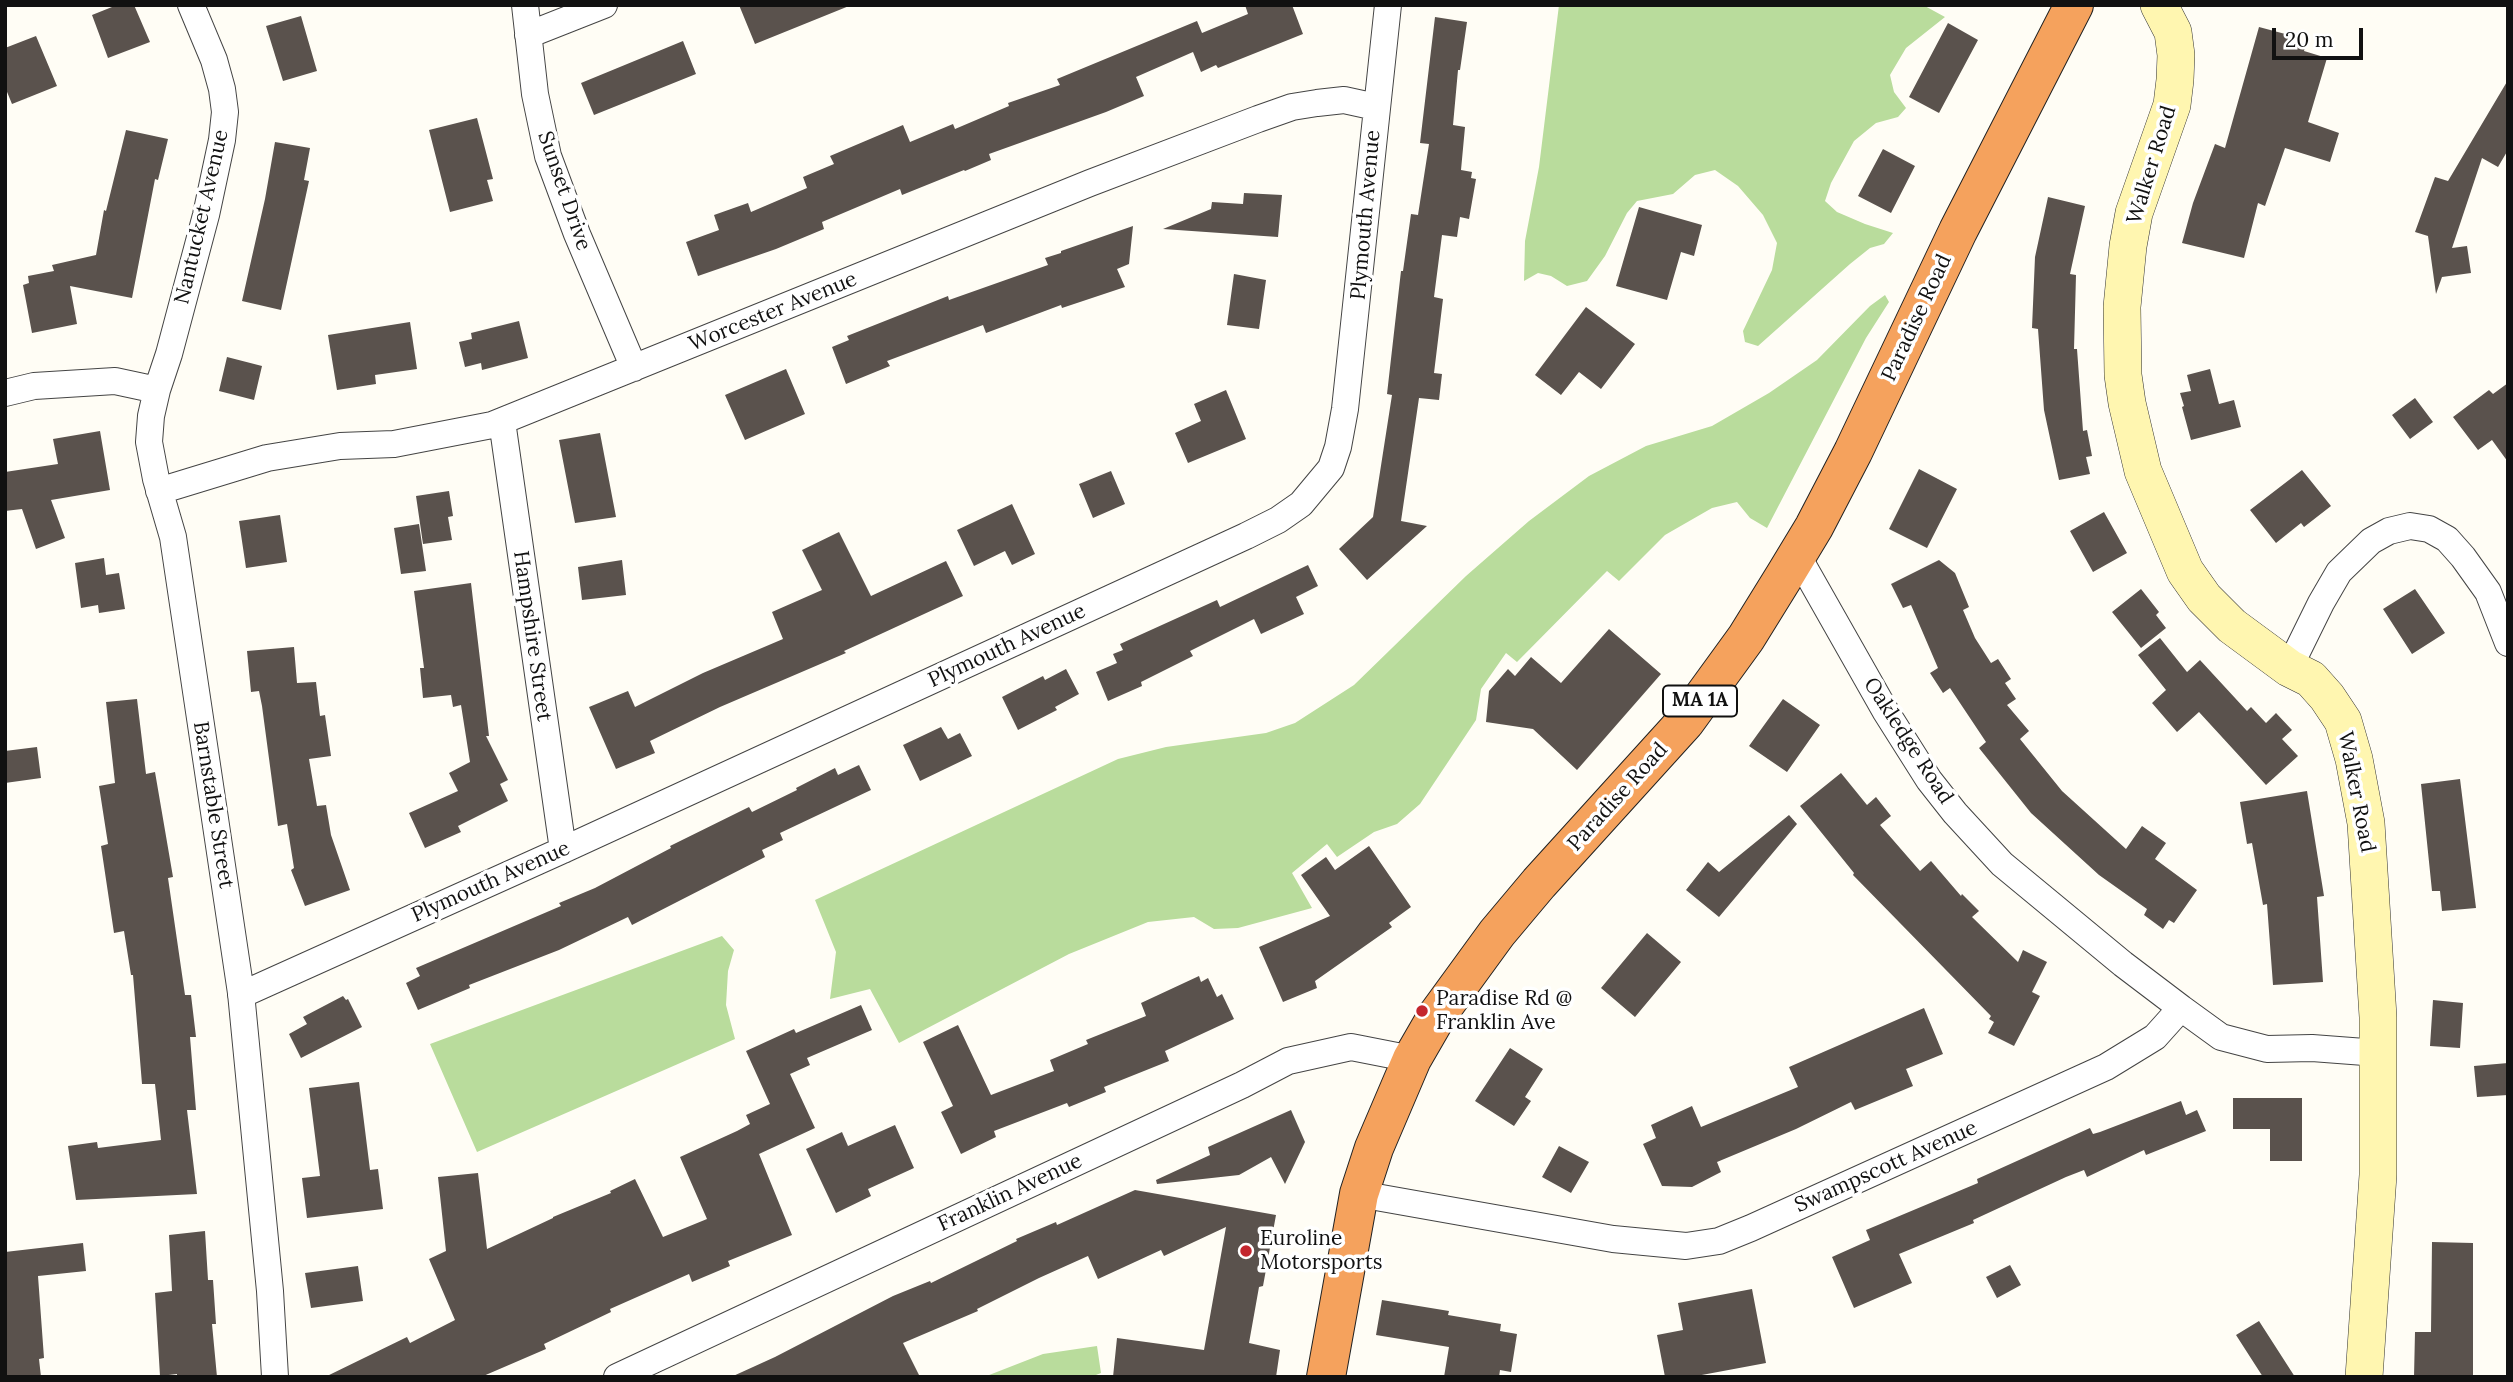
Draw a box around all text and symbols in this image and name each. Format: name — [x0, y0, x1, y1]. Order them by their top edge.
scale bar — [2275, 14, 2366, 58]
text: 20 m — [2285, 26, 2334, 53]
street label: Walker Road — [2122, 103, 2182, 227]
street label: Nantucket Avenue — [170, 127, 234, 307]
street label: Sunset Drive — [532, 128, 596, 254]
street label: Plymouth Avenue — [1346, 129, 1386, 301]
street label: Paradise Road — [1877, 251, 1957, 385]
street label: Worcester Avenue — [685, 267, 861, 357]
street label: Hampshire Street — [508, 549, 556, 723]
street label: Plymouth Avenue — [924, 599, 1090, 693]
street label: Oakledge Road — [1858, 673, 1958, 809]
road number: MA 1A — [1663, 686, 1737, 716]
street label: Barnstable Street — [187, 720, 239, 890]
street label: Walker Road — [2332, 729, 2380, 855]
street label: Paradise Road — [1563, 738, 1673, 856]
street label: Plymouth Avenue — [408, 836, 574, 928]
place label: Paradise Rd @ Franklin Ave — [1436, 986, 1572, 1036]
marker: Paradise Rd @ Franklin Ave — [1414, 1003, 1430, 1019]
street label: Swampscott Avenue — [1791, 1115, 1981, 1219]
street label: Franklin Avenue — [934, 1149, 1086, 1237]
place label: Euroline Motorsports — [1260, 1226, 1383, 1276]
marker: Euroline Motorsports — [1238, 1243, 1254, 1259]

